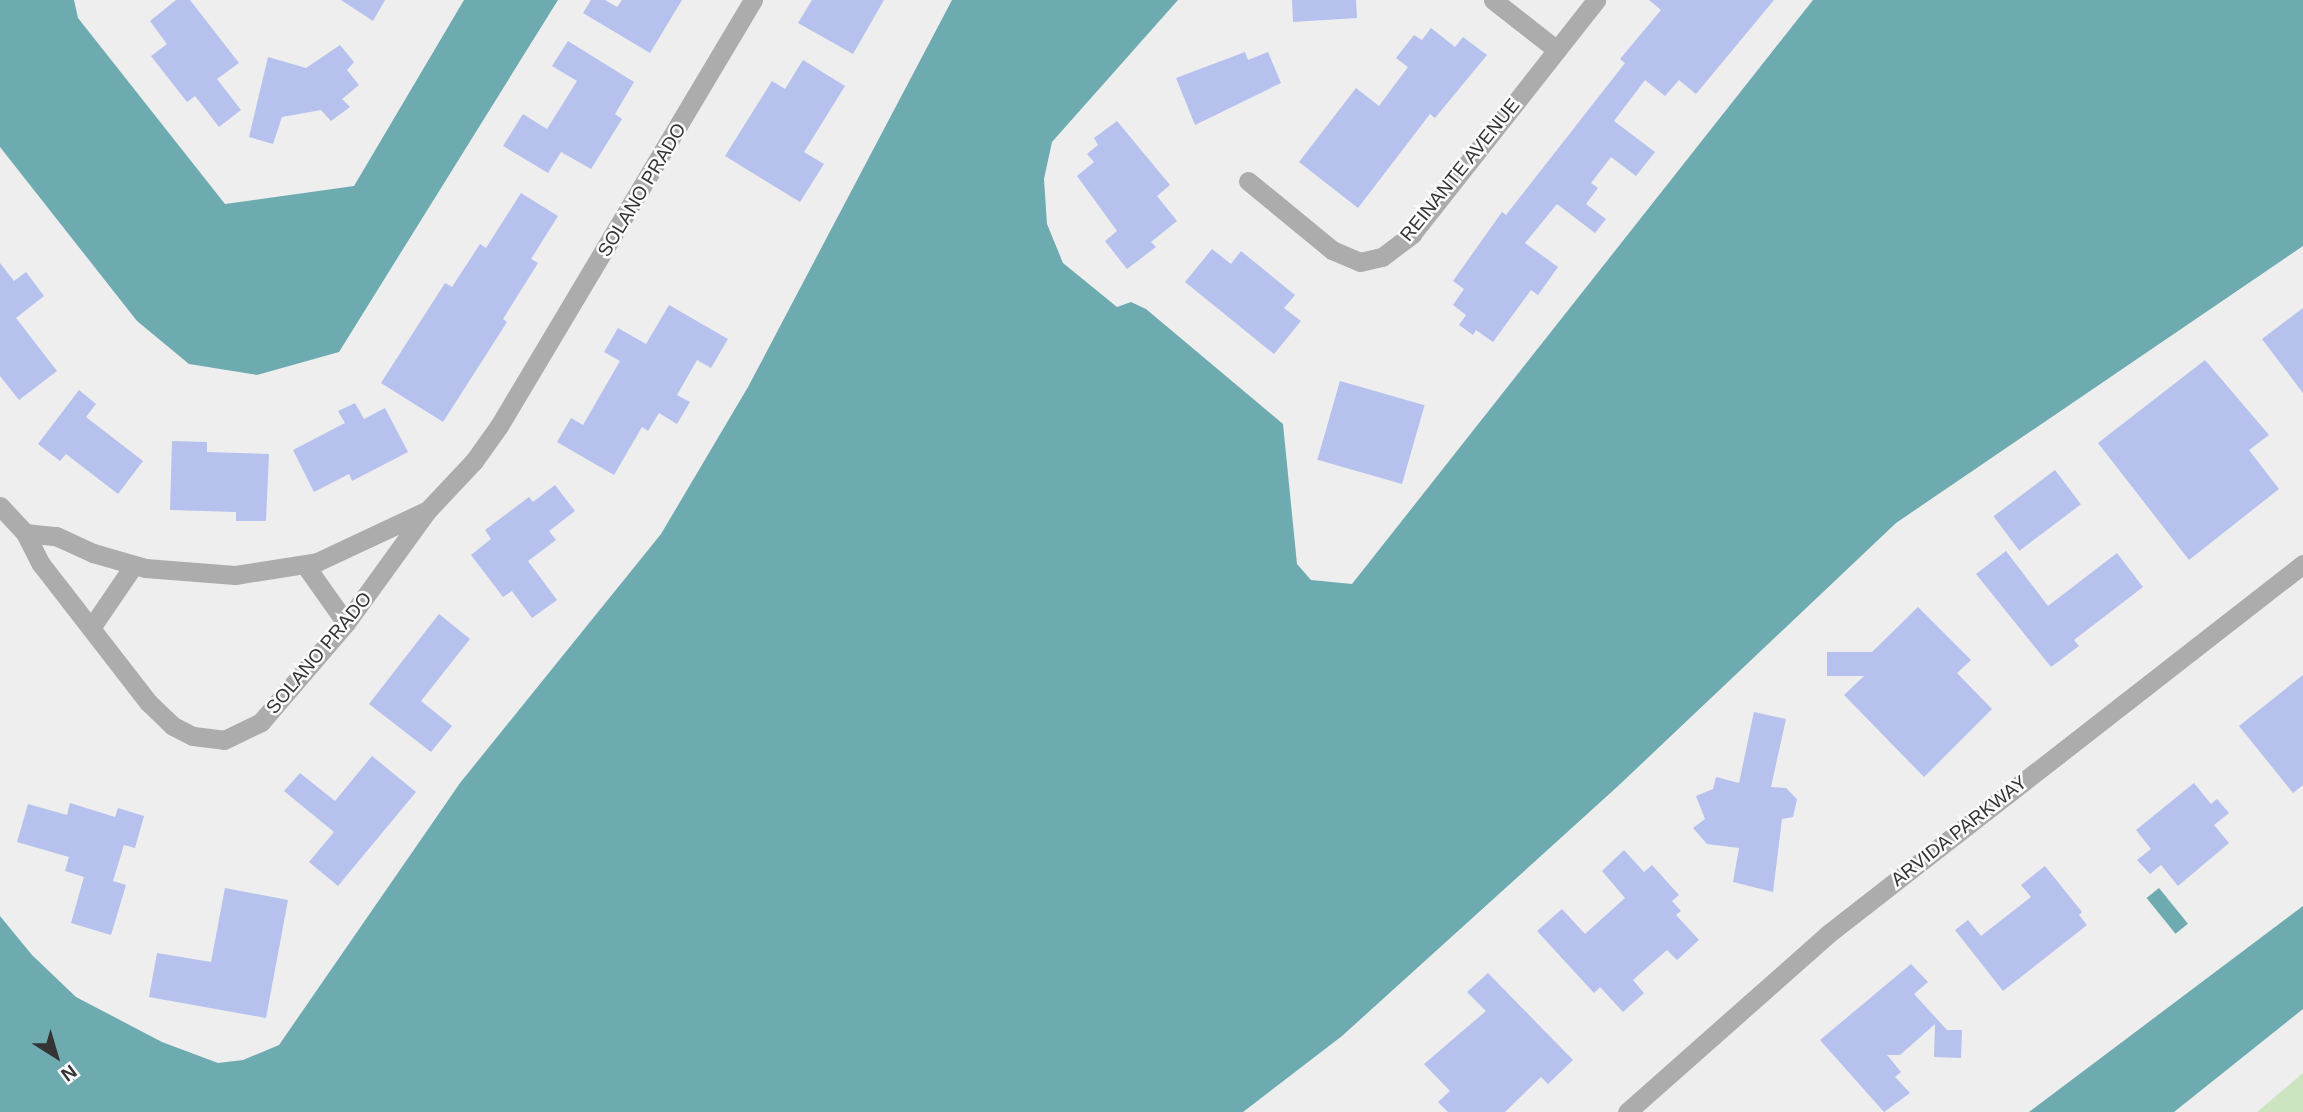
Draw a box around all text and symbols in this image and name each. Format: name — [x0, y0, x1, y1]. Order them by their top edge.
street label: REINANTE AVENUE — [1395, 94, 1525, 246]
street label: SOLANO PRADO — [593, 119, 691, 261]
street label: SOLANO PRADO — [261, 587, 377, 719]
street label: ARVIDA PARKWAY — [1886, 771, 2032, 891]
north arrow — [21, 1021, 91, 1091]
text: N — [57, 1061, 81, 1086]

